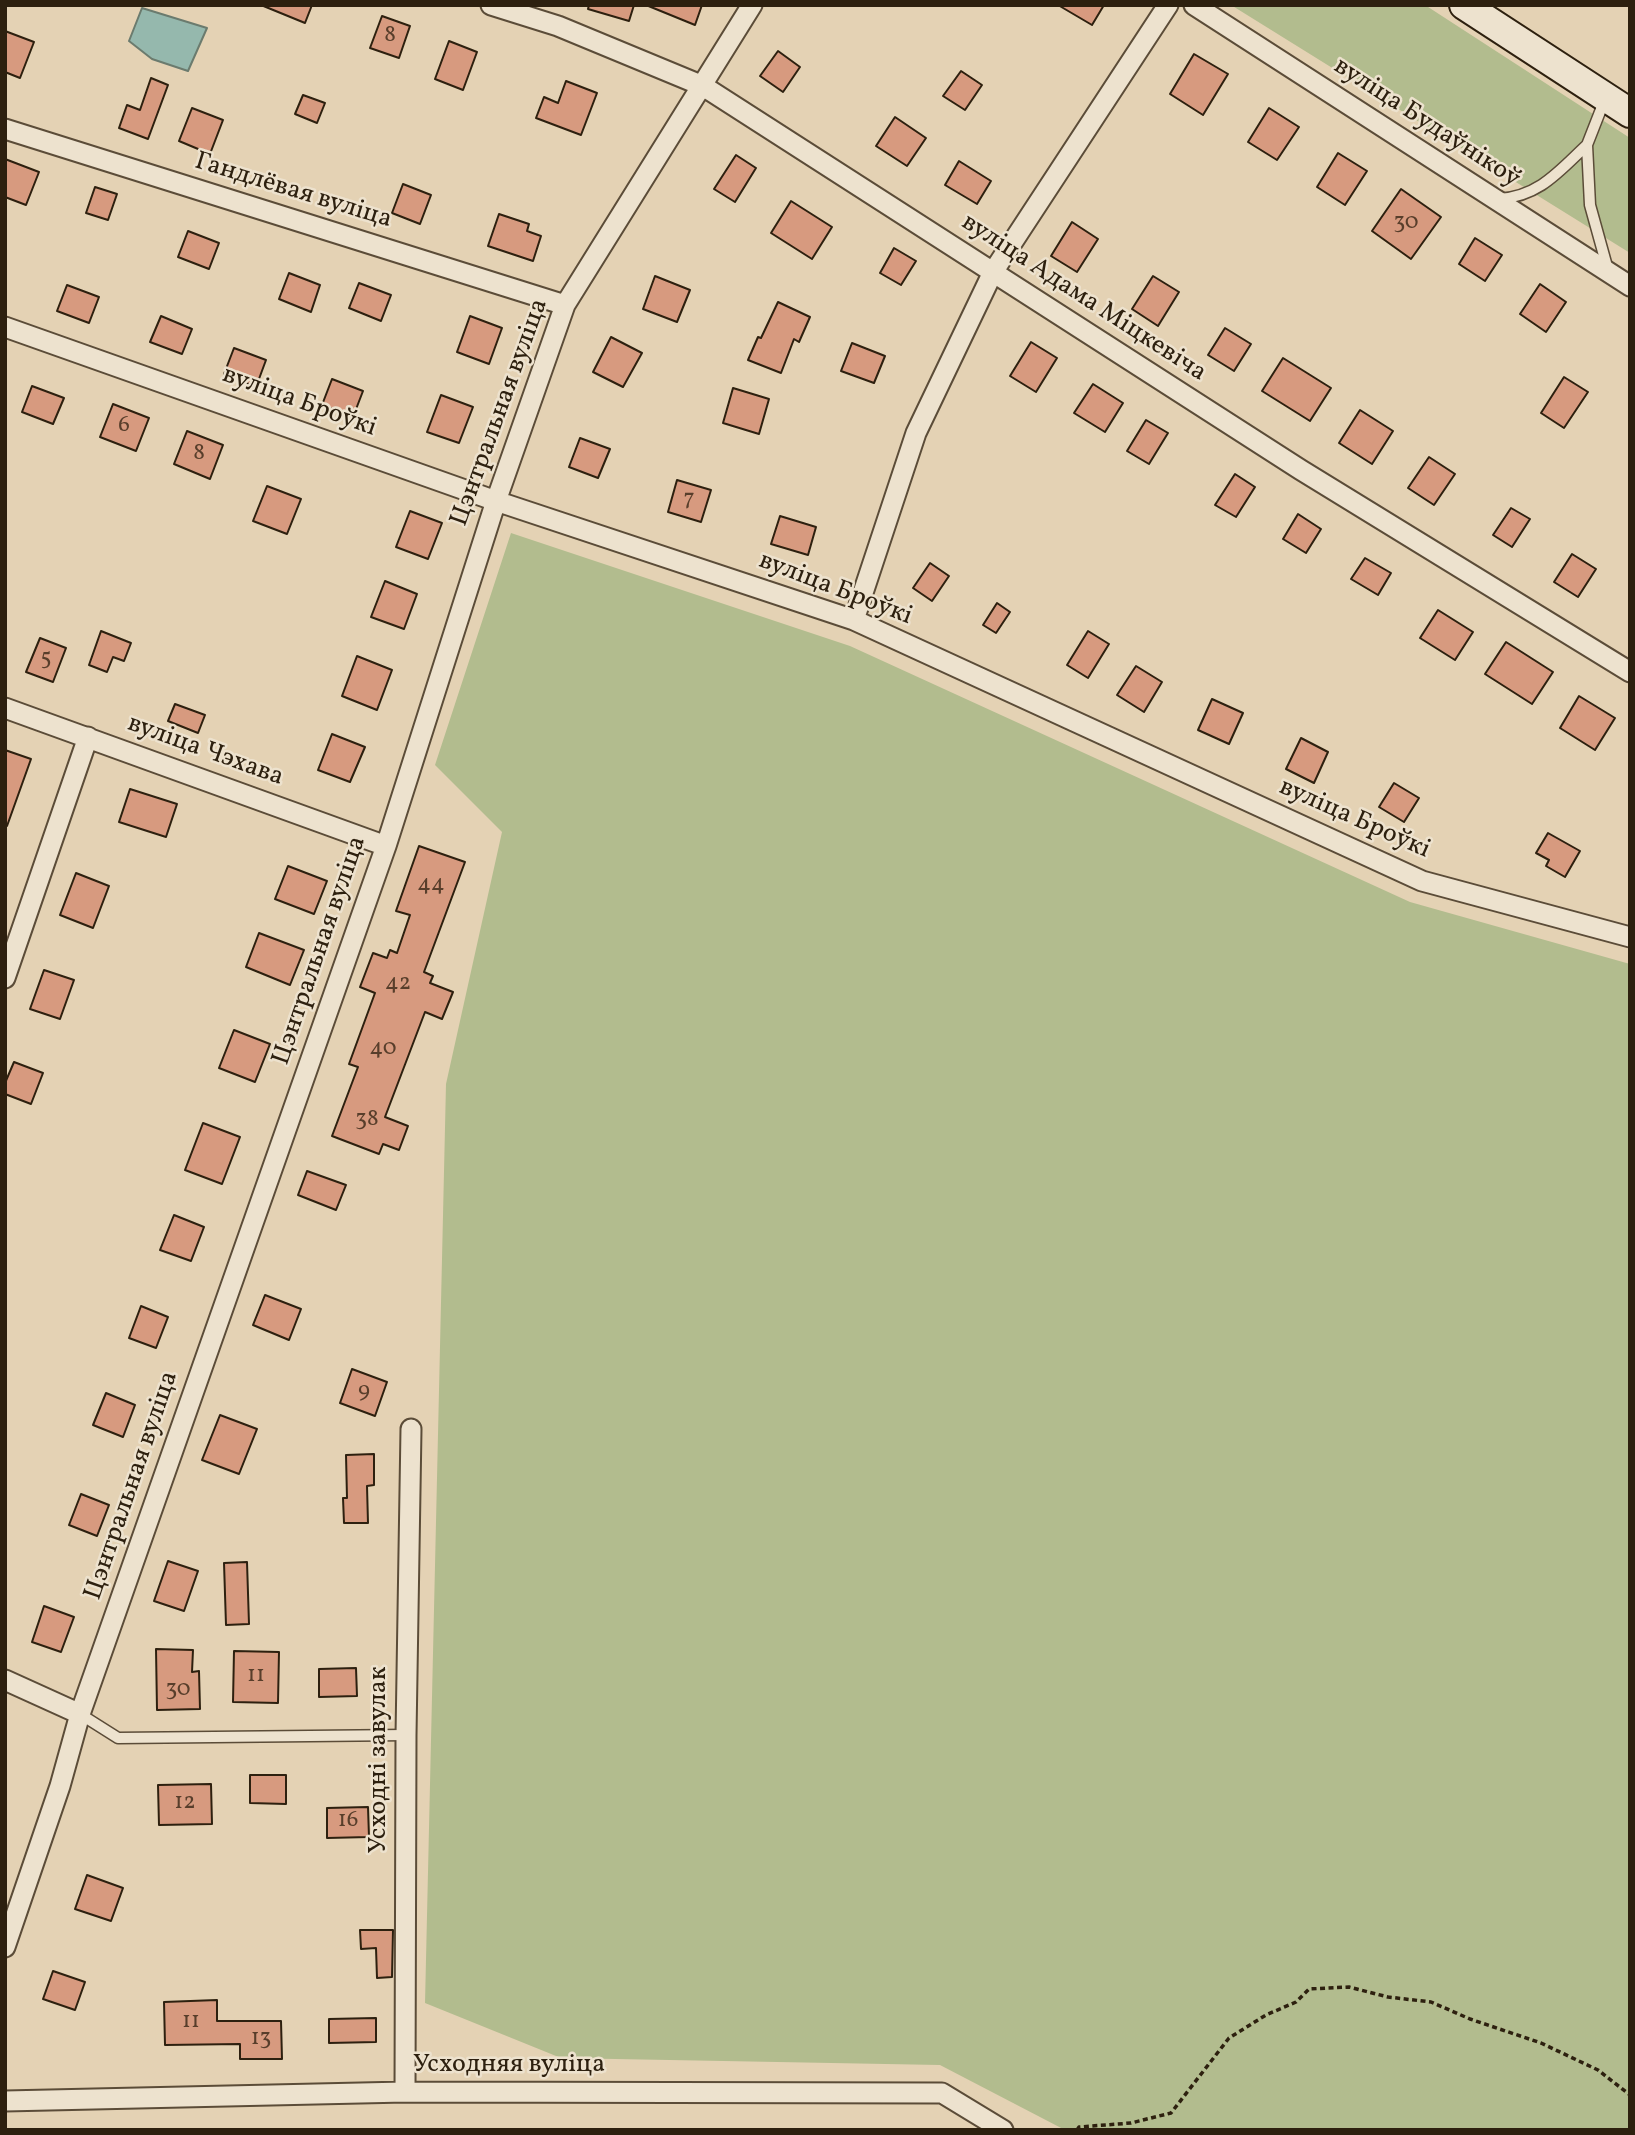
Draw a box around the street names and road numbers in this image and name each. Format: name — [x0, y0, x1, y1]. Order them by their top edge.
street label: вуліца Будаўнікоў — [1327, 52, 1525, 196]
street label: Гандлёвая вуліца — [191, 147, 395, 237]
street label: вуліца Адама Міцкевіча — [955, 208, 1211, 390]
street label: Цэнтральная вуліца — [445, 295, 557, 531]
street label: вуліца Броўкі — [218, 361, 380, 445]
street label: вуліца Броўкі — [754, 546, 916, 634]
street label: вуліца Чэхава — [123, 709, 287, 795]
street label: вуліца Броўкі — [1274, 773, 1434, 867]
street label: Цэнтральная вуліца — [267, 833, 375, 1069]
street label: Цэнтральная вуліца — [79, 1368, 187, 1604]
street label: Усходні завулак — [364, 1666, 396, 1854]
street label: Усходняя вуліца — [413, 2050, 605, 2082]

